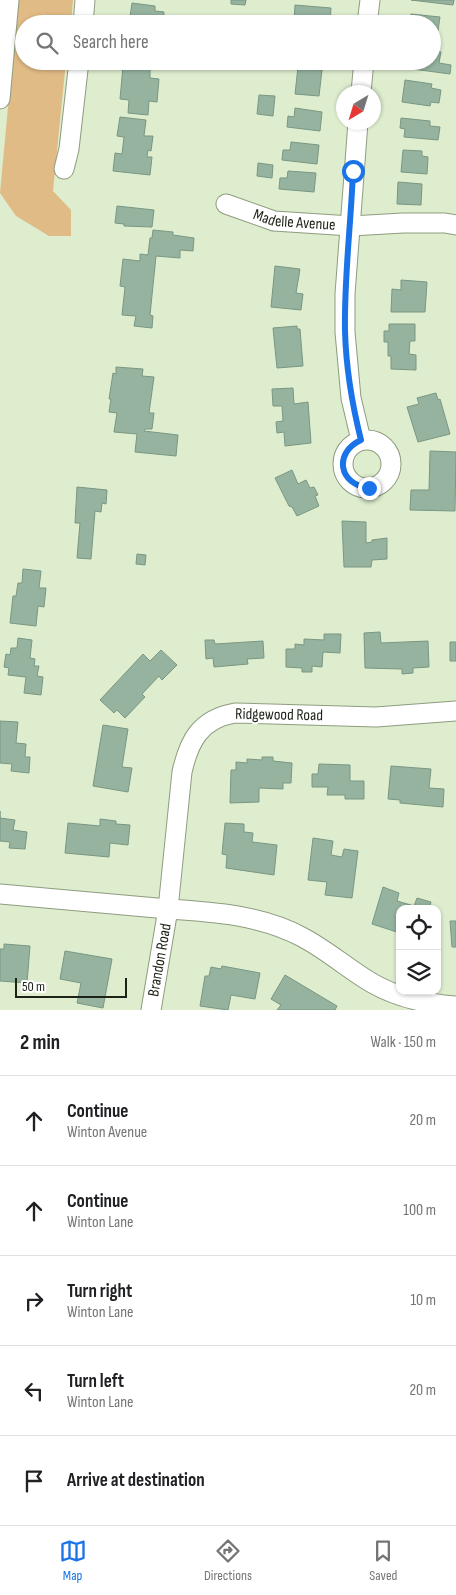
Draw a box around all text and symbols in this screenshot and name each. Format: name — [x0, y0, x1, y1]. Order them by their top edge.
search box — [15, 15, 441, 70]
icon: search — [33, 29, 61, 57]
text: Search here — [73, 31, 149, 54]
north arrow — [336, 85, 381, 130]
route start — [342, 160, 365, 183]
street label: Madelle Avenue — [251, 205, 336, 234]
route end — [358, 477, 381, 500]
street label: Ridgewood Road — [235, 705, 323, 725]
map controls — [396, 905, 441, 995]
button: locate — [396, 905, 441, 950]
street label: Brandon Road — [144, 922, 176, 998]
button: layers — [396, 950, 441, 995]
scale bar — [15, 975, 128, 998]
text: 50 m — [22, 978, 45, 995]
text: 2 min — [20, 1030, 60, 1055]
text: Walk · 150 m — [371, 1033, 436, 1052]
text: Continue — [67, 1100, 128, 1123]
icon: ahead — [20, 1107, 48, 1135]
text: 20 m — [409, 1111, 436, 1130]
text: Winton Avenue — [67, 1123, 147, 1142]
text: Continue — [67, 1190, 128, 1213]
icon: ahead — [20, 1197, 48, 1225]
text: 100 m — [403, 1201, 436, 1220]
text: Winton Lane — [67, 1213, 134, 1232]
text: Turn right — [67, 1280, 132, 1303]
icon: right — [20, 1287, 48, 1315]
text: 10 m — [410, 1291, 436, 1310]
text: Winton Lane — [67, 1303, 134, 1322]
text: Turn left — [67, 1370, 124, 1393]
icon: left — [20, 1377, 48, 1405]
text: 20 m — [409, 1381, 436, 1400]
text: Winton Lane — [67, 1393, 134, 1412]
icon: arrive — [20, 1467, 48, 1495]
text: Arrive at destination — [67, 1469, 205, 1492]
tab: Map — [59, 1537, 87, 1584]
tab: Directions — [204, 1537, 252, 1584]
tab: Saved — [369, 1537, 397, 1584]

